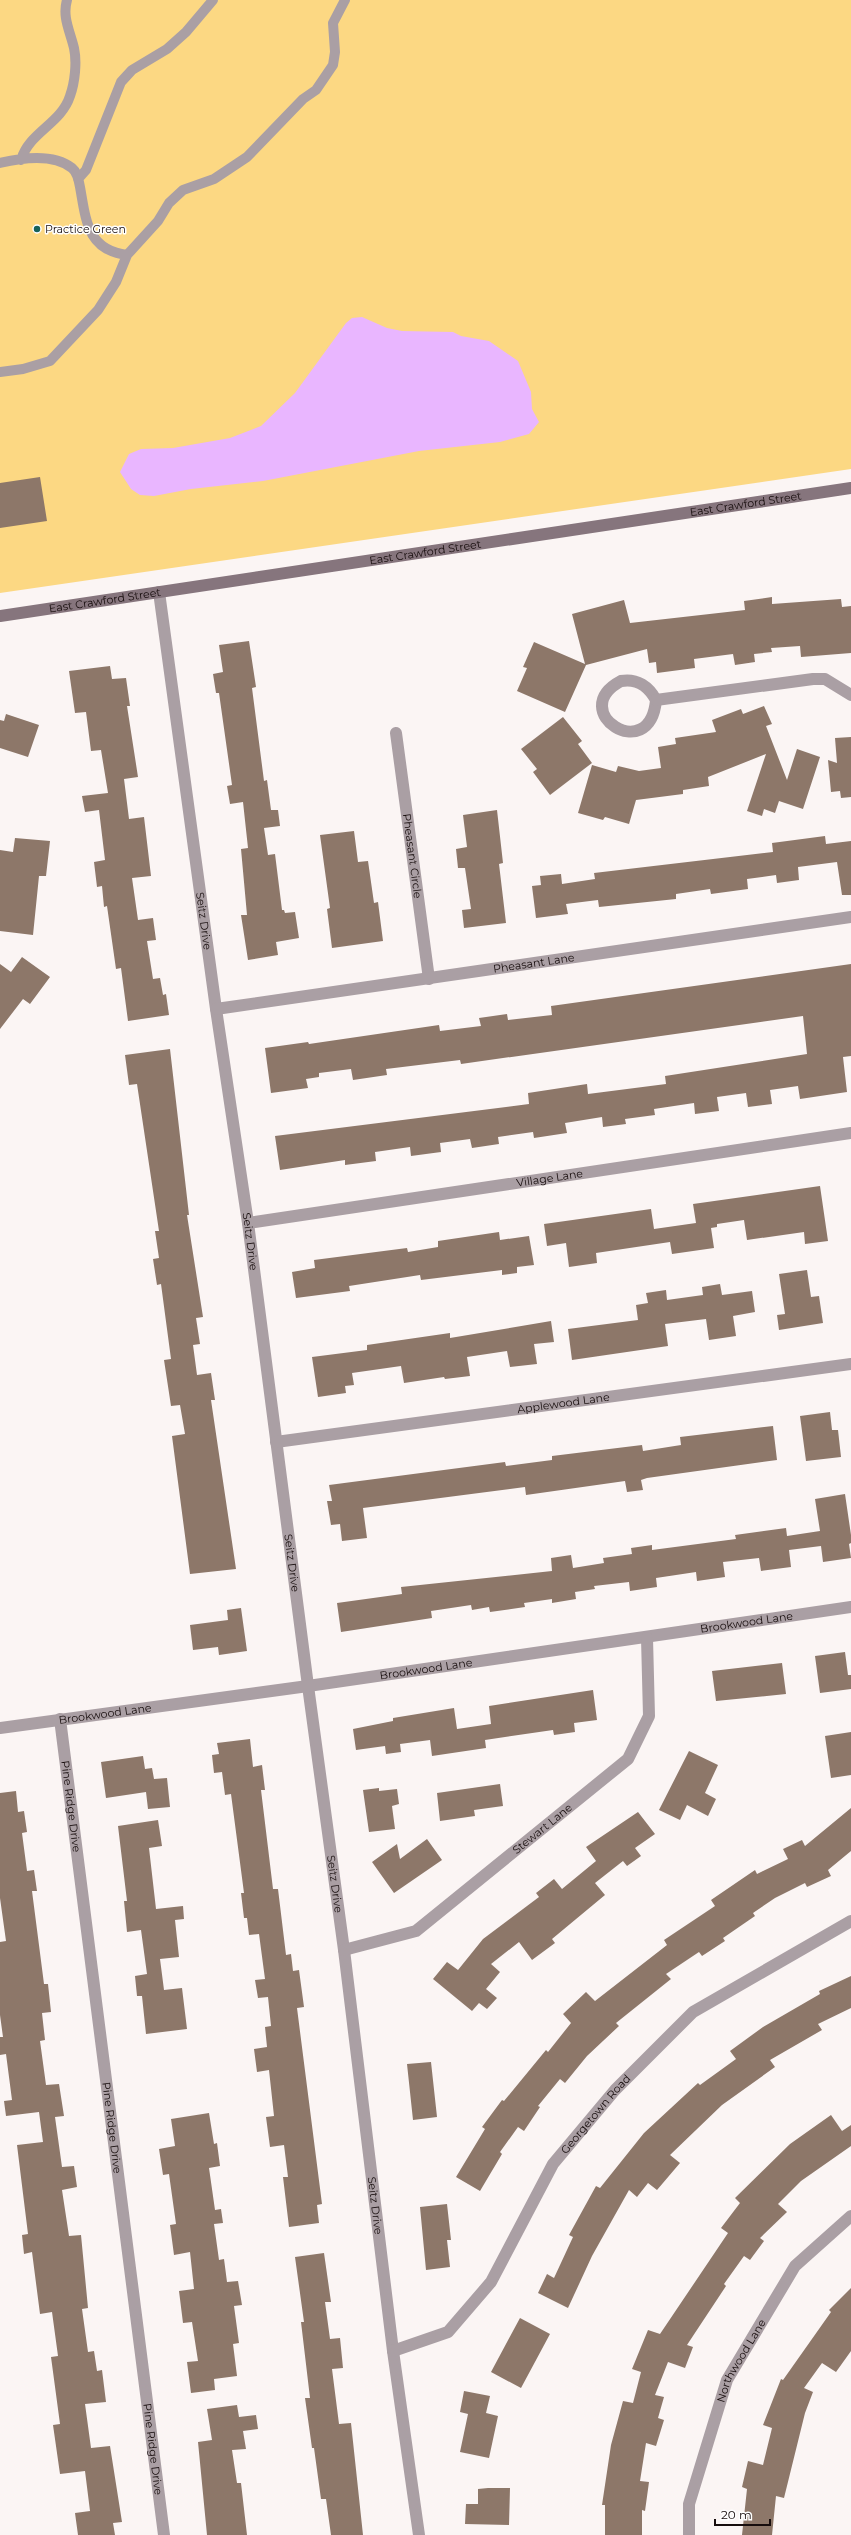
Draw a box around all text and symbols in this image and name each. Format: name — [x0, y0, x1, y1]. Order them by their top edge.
place label: Practice Green — [45, 222, 126, 236]
marker: Practice Green — [32, 224, 42, 234]
street label: East Crawford Street — [689, 488, 803, 519]
street label: East Crawford Street — [368, 537, 483, 567]
street label: East Crawford Street — [48, 585, 162, 616]
street label: Pheasant Circle — [400, 812, 425, 900]
street label: Seitz Drive — [193, 891, 215, 951]
street label: Pheasant Lane — [492, 950, 576, 976]
street label: Village Lane — [515, 1166, 584, 1190]
street label: Seitz Drive — [240, 1212, 261, 1272]
street label: Applewood Lane — [516, 1390, 611, 1416]
street label: Seitz Drive — [281, 1533, 303, 1593]
street label: Brookwood Lane — [699, 1608, 794, 1636]
street label: Brookwood Lane — [379, 1655, 473, 1682]
street label: Brookwood Lane — [58, 1700, 153, 1727]
street label: Pine Ridge Drive — [58, 1760, 84, 1853]
street label: Stewart Lane — [510, 1800, 575, 1857]
street label: Seitz Drive — [324, 1854, 346, 1914]
street label: Georgetown Road — [558, 2071, 634, 2157]
street label: Pine Ridge Drive — [99, 2081, 125, 2175]
street label: Seitz Drive — [365, 2176, 386, 2236]
street label: Northwood Lane — [714, 2316, 769, 2404]
street label: Pine Ridge Drive — [140, 2402, 166, 2496]
scale bar — [715, 2501, 770, 2527]
text: 20 m — [721, 2507, 752, 2522]

